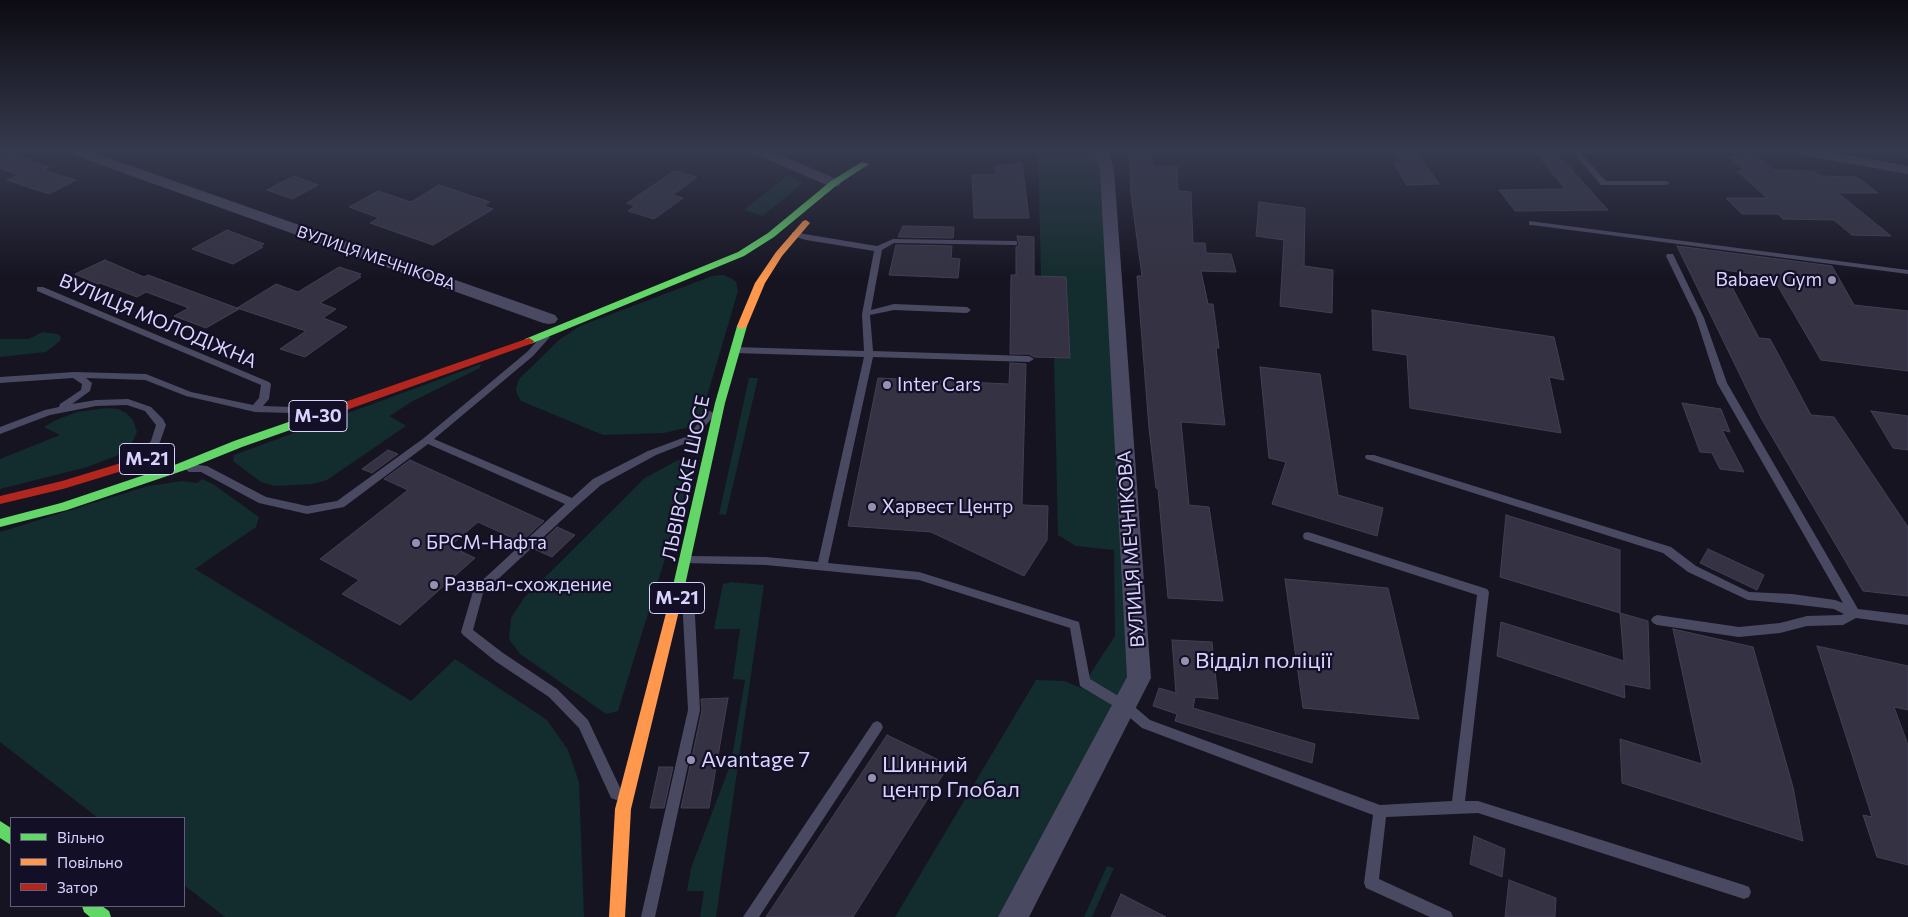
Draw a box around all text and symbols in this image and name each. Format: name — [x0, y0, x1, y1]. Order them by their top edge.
street label: ВУЛИЦЯ МЕЧНІКОВА — [294, 222, 458, 294]
street label: ВУЛИЦЯ МОЛОДІЖНА — [56, 269, 260, 373]
place label: Babaev Gym — [1716, 269, 1822, 291]
marker: Babaev Gym — [1826, 274, 1838, 286]
place label: Inter Cars — [897, 374, 981, 396]
marker: Inter Cars — [881, 379, 893, 391]
street label: ЛЬВІВСЬКЕ ШОСЕ — [657, 393, 715, 563]
road number: М-30 — [289, 401, 347, 432]
road number: М-21 — [120, 444, 174, 474]
street label: ВУЛИЦЯ МЕЧНІКОВА — [1113, 450, 1149, 648]
place label: Харвест Центр — [882, 496, 1013, 518]
marker: Харвест Центр — [866, 501, 878, 513]
place label: БРСМ-Нафта — [426, 532, 547, 554]
marker: БРСМ-Нафта — [410, 537, 422, 549]
place label: Развал-схождение — [444, 574, 612, 596]
marker: Развал-схождение — [428, 579, 440, 591]
road number: М-21 — [650, 582, 704, 614]
place label: Відділ поліції — [1195, 648, 1332, 674]
marker: Відділ поліції — [1179, 655, 1191, 667]
place label: Avantage 7 — [701, 747, 810, 773]
place label: Шинний центр Глобал — [882, 752, 1020, 804]
marker: Avantage 7 — [685, 754, 697, 766]
marker: Шинний центр Глобал — [866, 772, 878, 784]
legend — [10, 817, 185, 907]
text: Вільно — [57, 828, 104, 846]
text: Повільно — [57, 853, 123, 871]
text: Затор — [57, 878, 98, 896]

